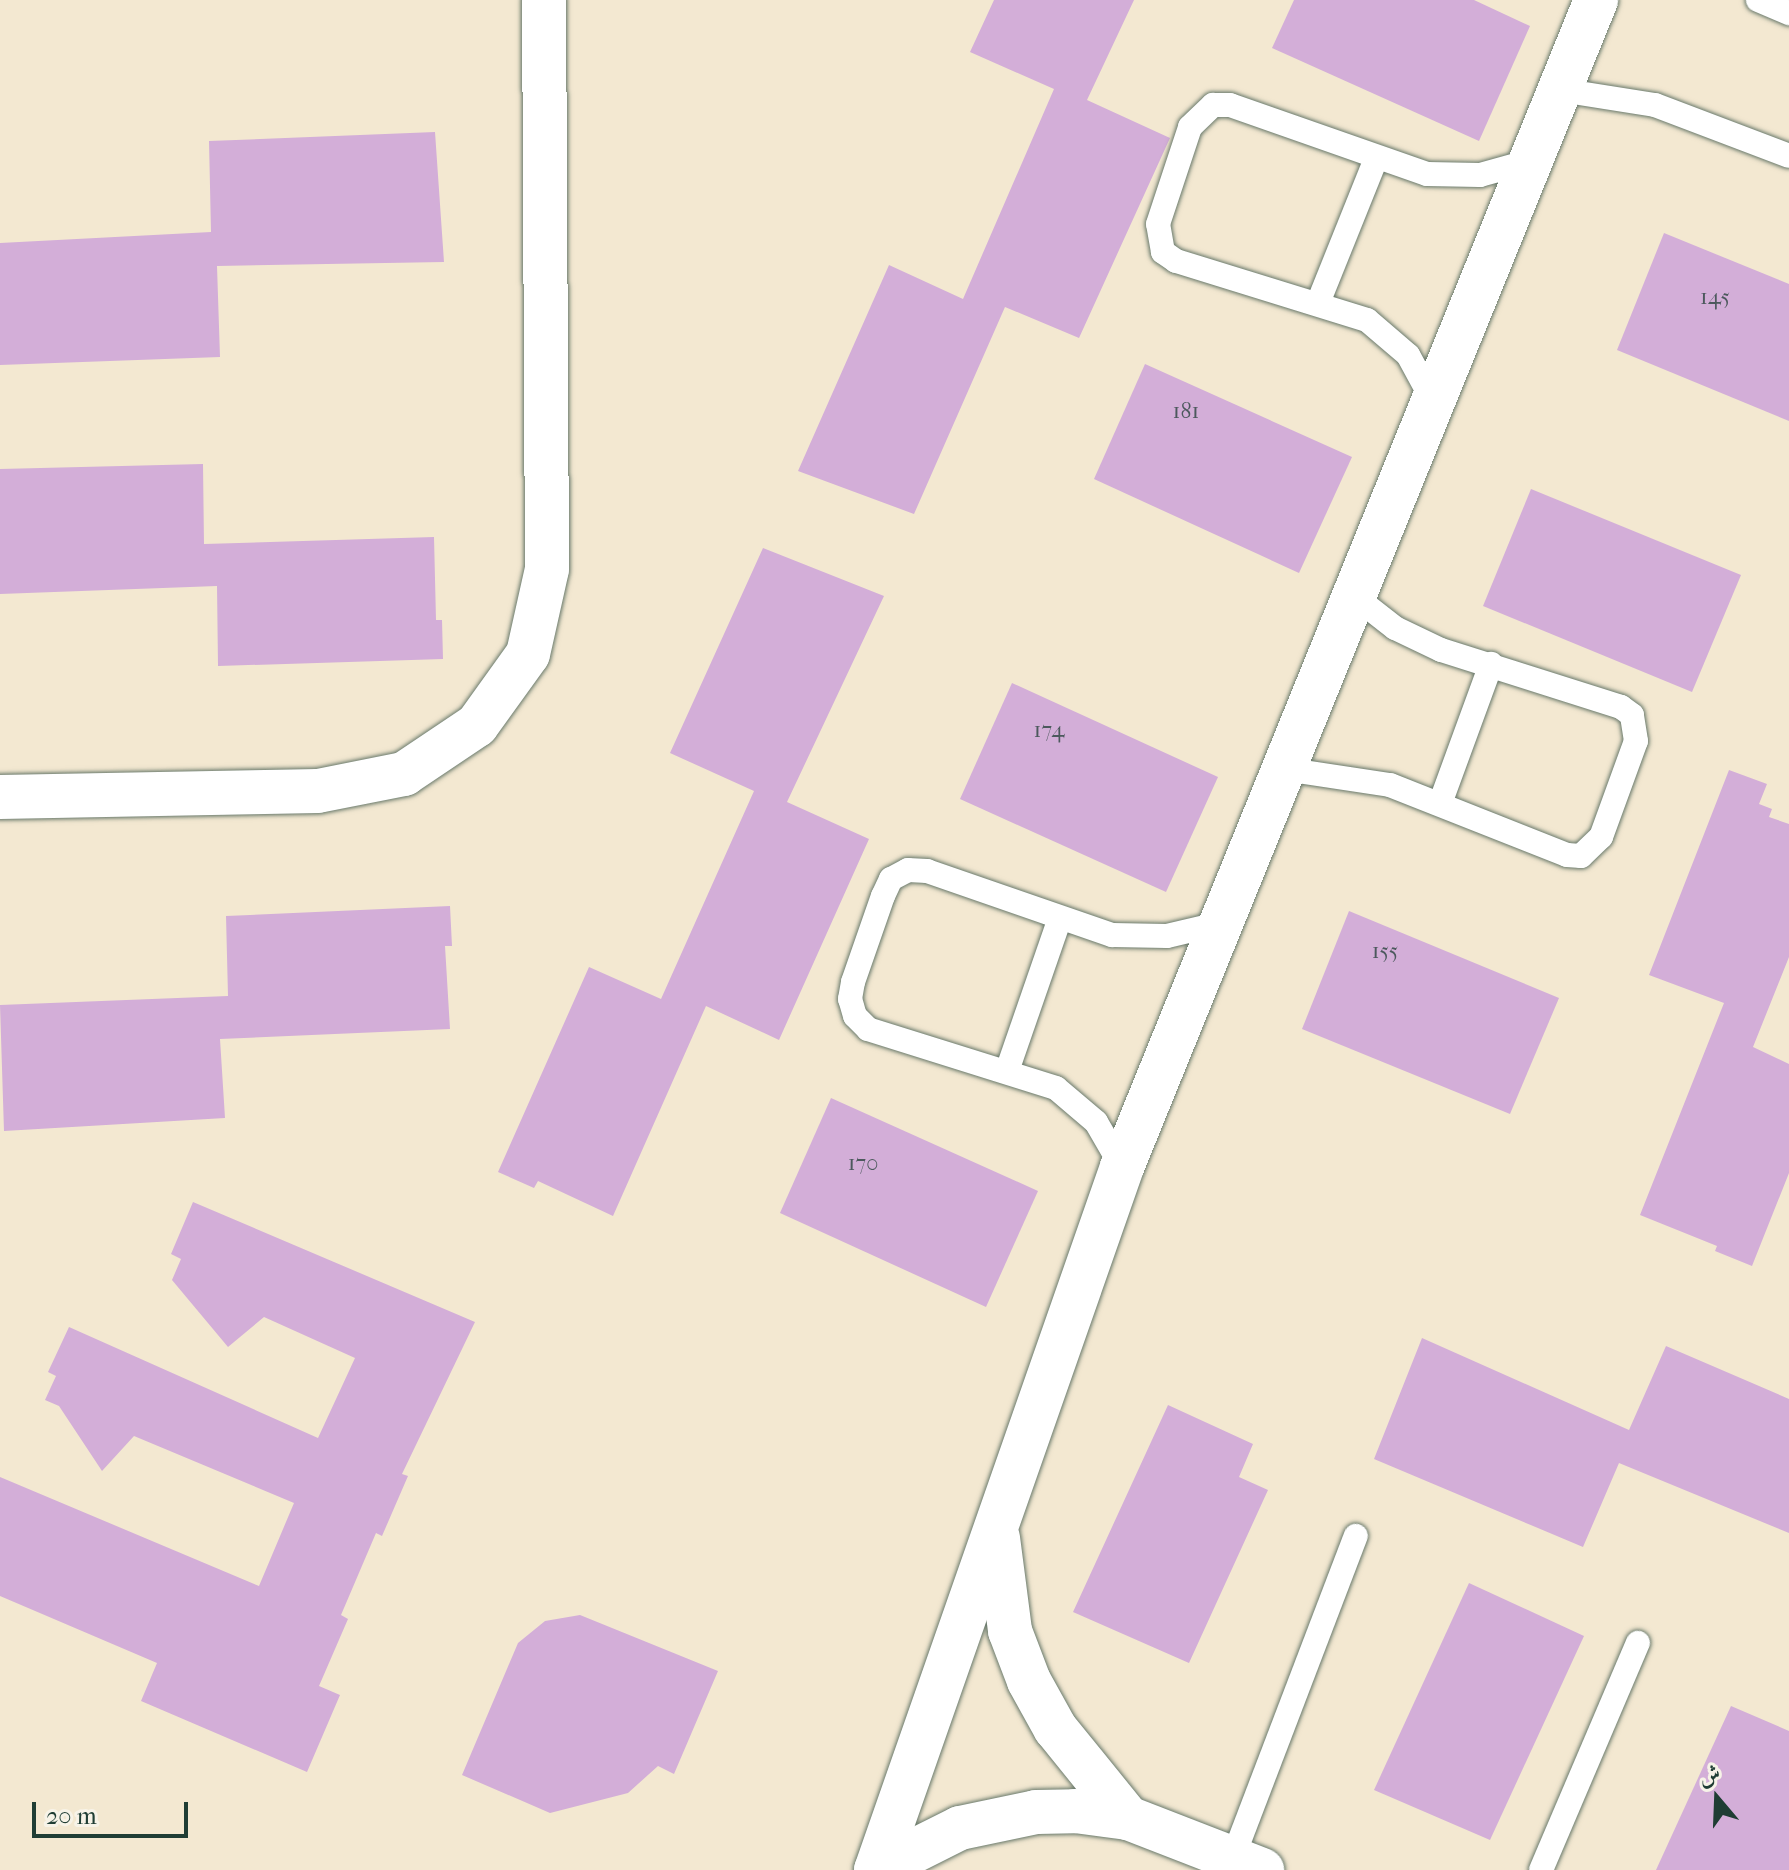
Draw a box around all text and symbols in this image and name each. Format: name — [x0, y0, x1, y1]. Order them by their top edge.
house number: 145 — [1700, 285, 1730, 311]
house number: 181 — [1173, 399, 1199, 425]
house number: 174 — [1034, 718, 1064, 744]
house number: 155 — [1372, 939, 1398, 965]
house number: 170 — [848, 1151, 878, 1177]
north arrow — [1677, 1758, 1757, 1838]
text: ش — [1695, 1759, 1724, 1791]
scale bar — [36, 1786, 192, 1836]
text: 20 m — [46, 1802, 97, 1830]

